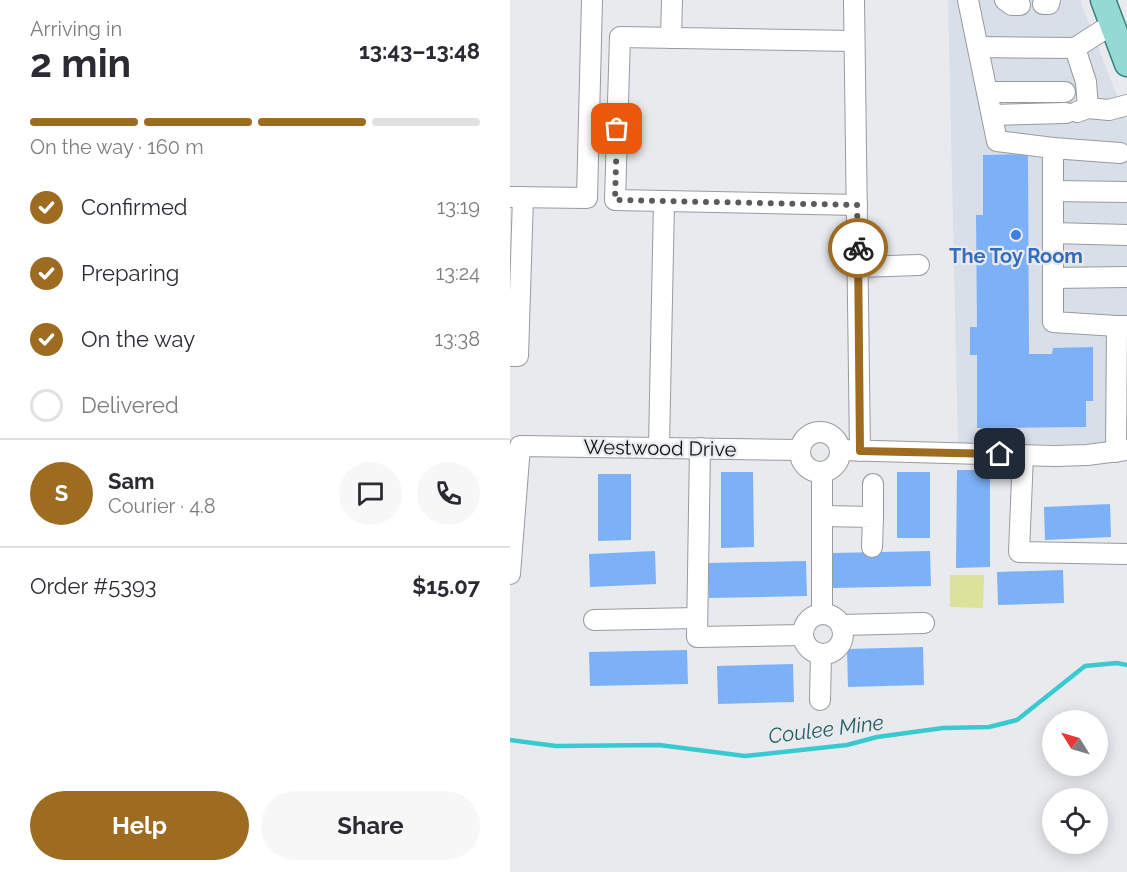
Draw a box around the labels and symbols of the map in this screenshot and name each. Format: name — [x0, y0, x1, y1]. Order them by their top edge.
pin — [591, 103, 642, 154]
courier — [828, 218, 888, 278]
marker: The Toy Room — [1009, 228, 1023, 242]
place label: The Toy Room — [949, 244, 1083, 268]
pin — [974, 428, 1025, 479]
street label: Westwood Drive — [583, 435, 737, 461]
water label: Coulee Mine — [767, 710, 885, 748]
north arrow — [1042, 710, 1108, 776]

